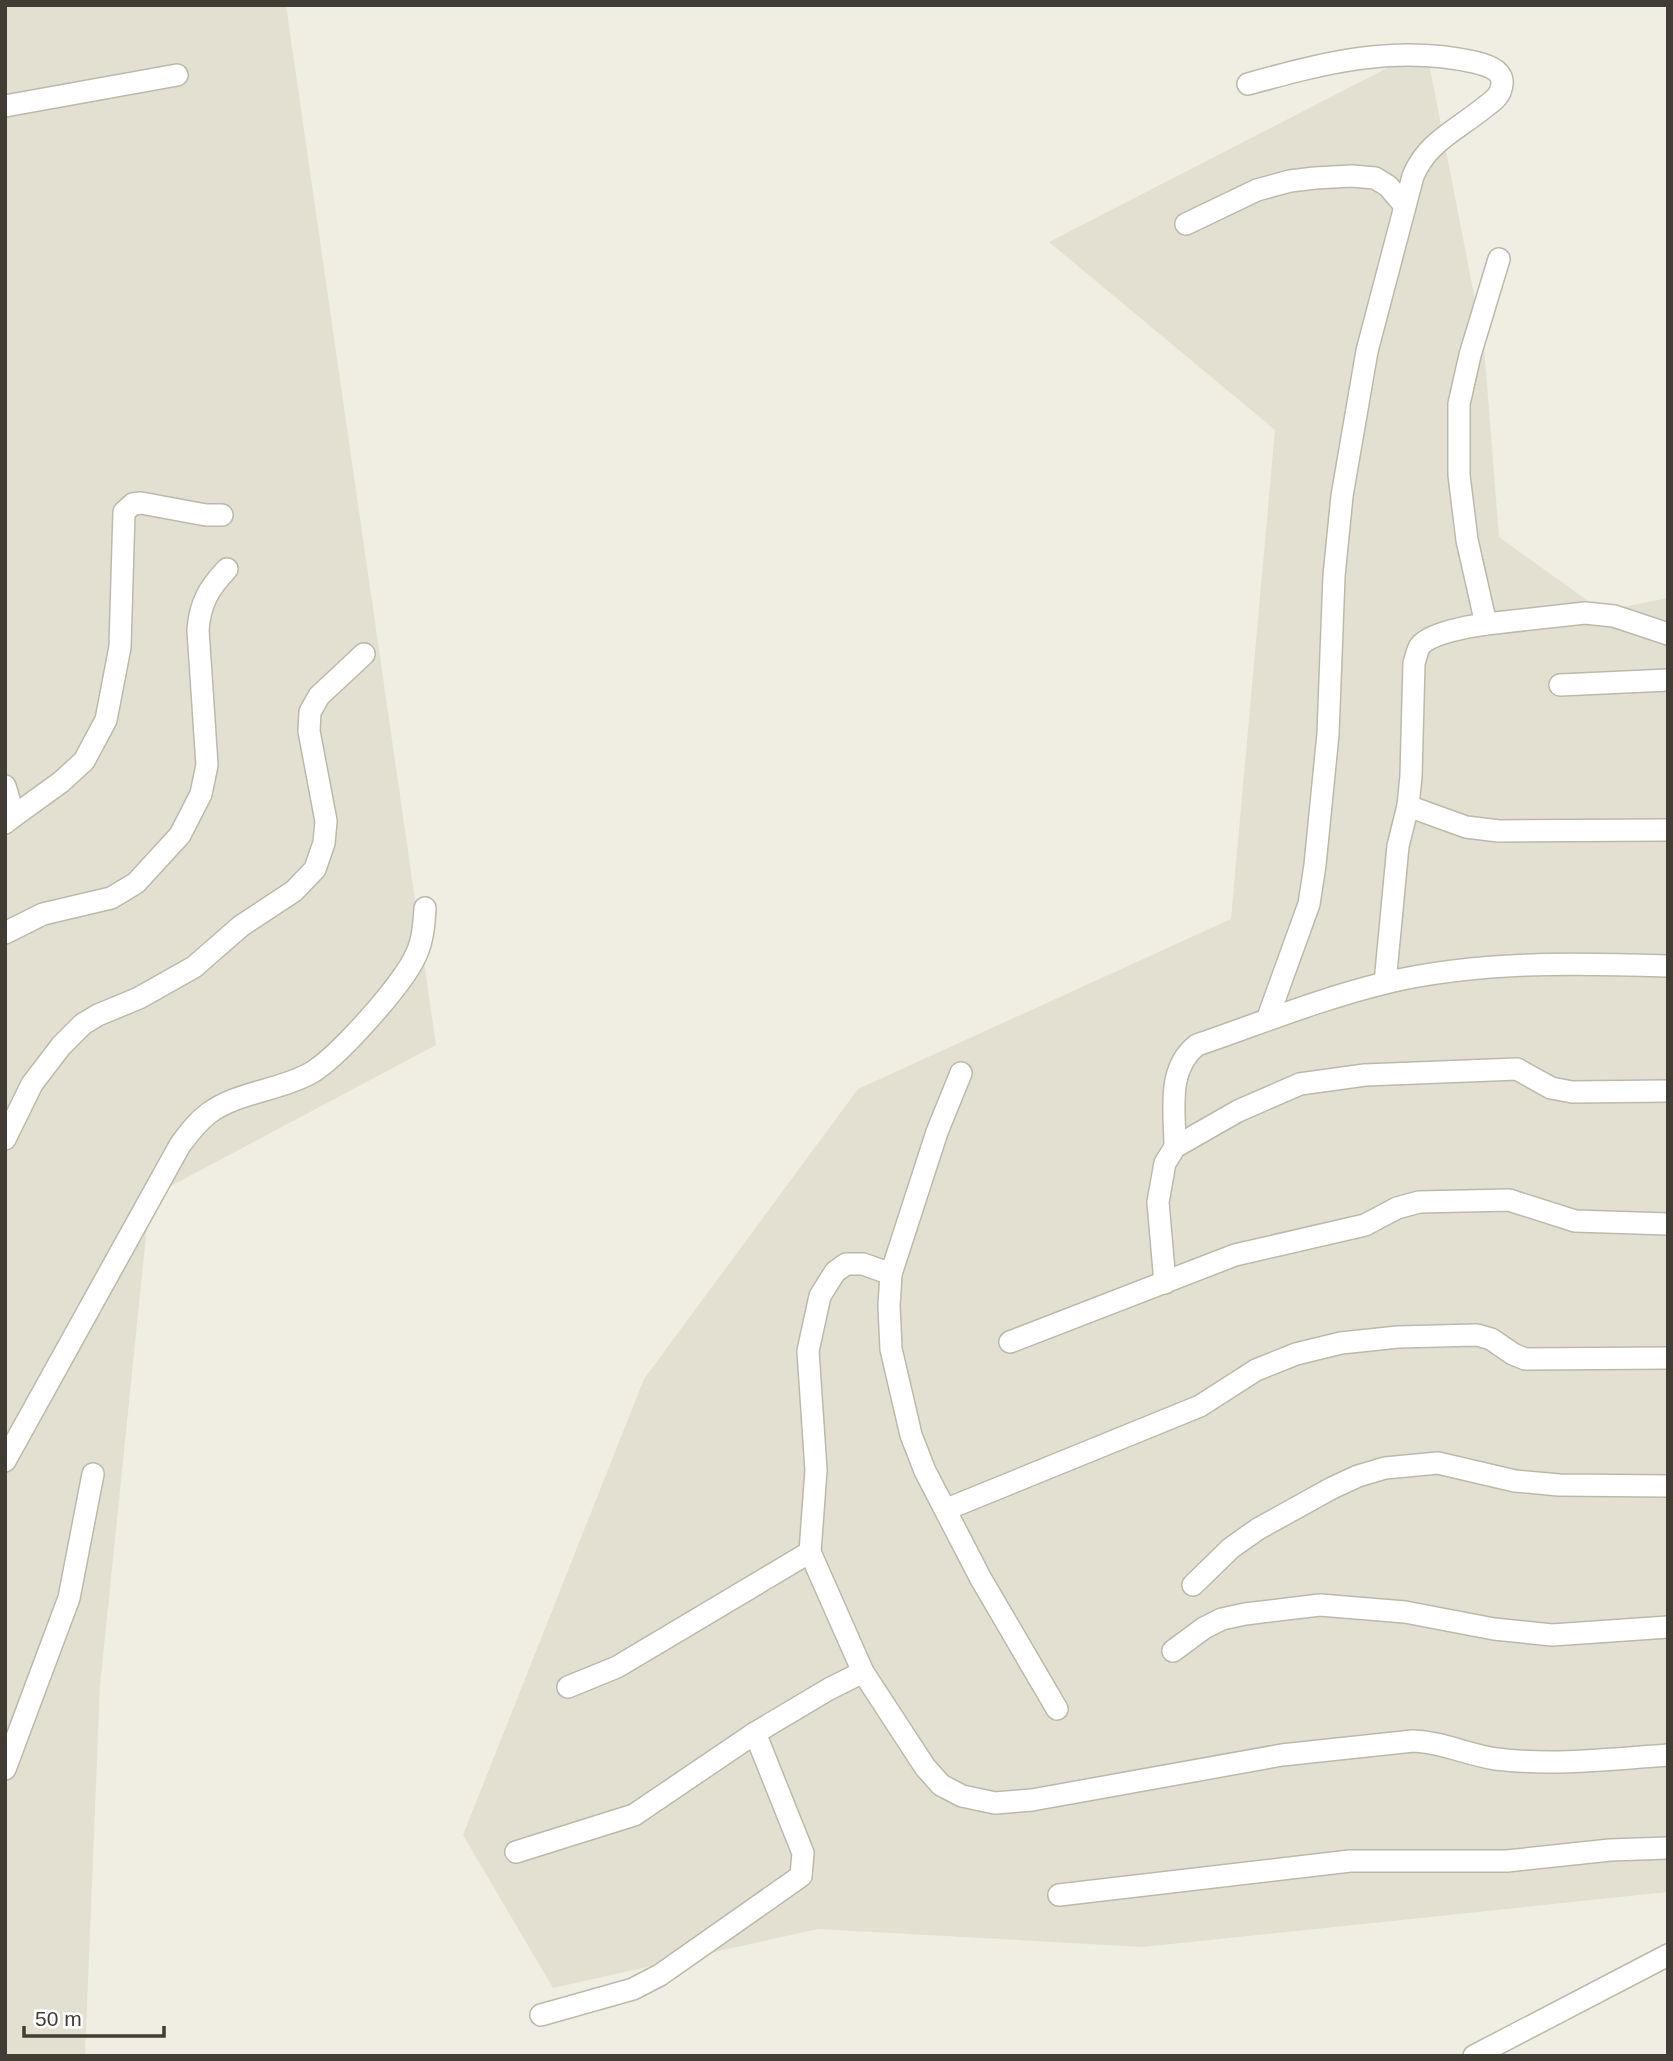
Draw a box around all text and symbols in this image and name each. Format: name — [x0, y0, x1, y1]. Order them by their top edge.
scale bar — [24, 1994, 164, 2038]
text: 50 m — [35, 2007, 82, 2030]

